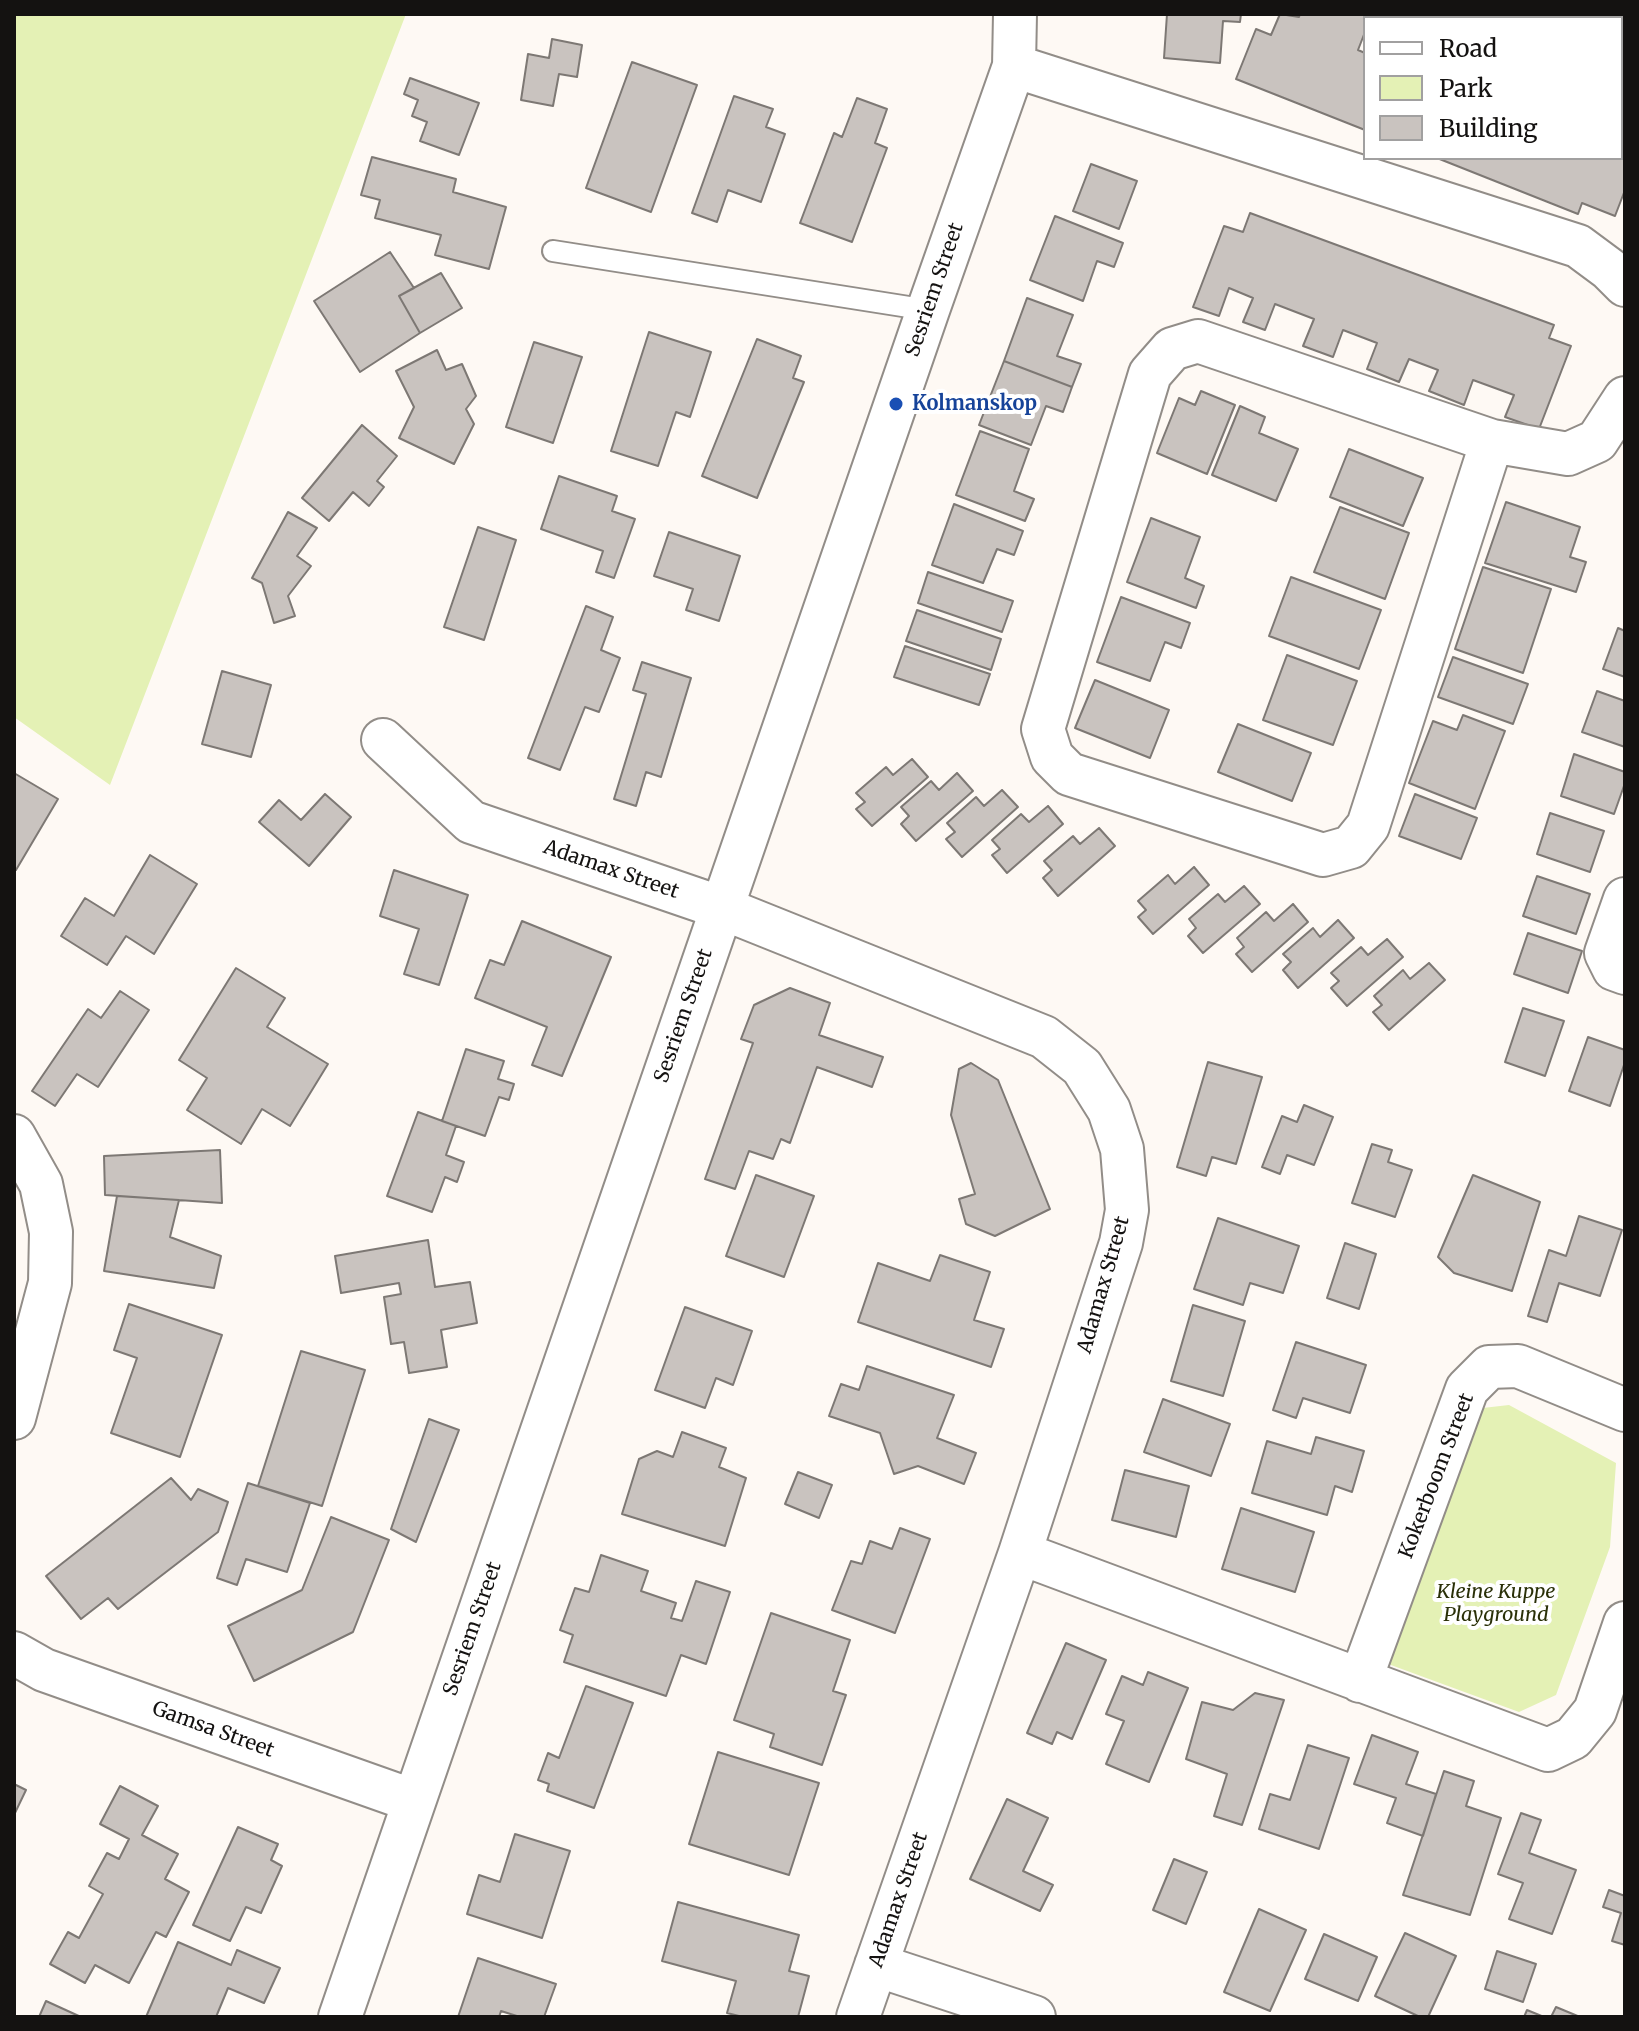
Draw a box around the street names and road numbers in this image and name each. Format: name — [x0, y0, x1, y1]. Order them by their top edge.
street label: Sesriem Street — [901, 220, 969, 360]
street label: Adamax Street — [540, 836, 682, 904]
street label: Sesriem Street — [650, 946, 718, 1086]
street label: Adamax Street — [1073, 1214, 1135, 1356]
street label: Kokerboom Street — [1394, 1390, 1480, 1562]
street label: Sesriem Street — [439, 1559, 507, 1699]
street label: Gamsa Street — [149, 1697, 277, 1763]
street label: Adamax Street — [865, 1829, 933, 1971]

